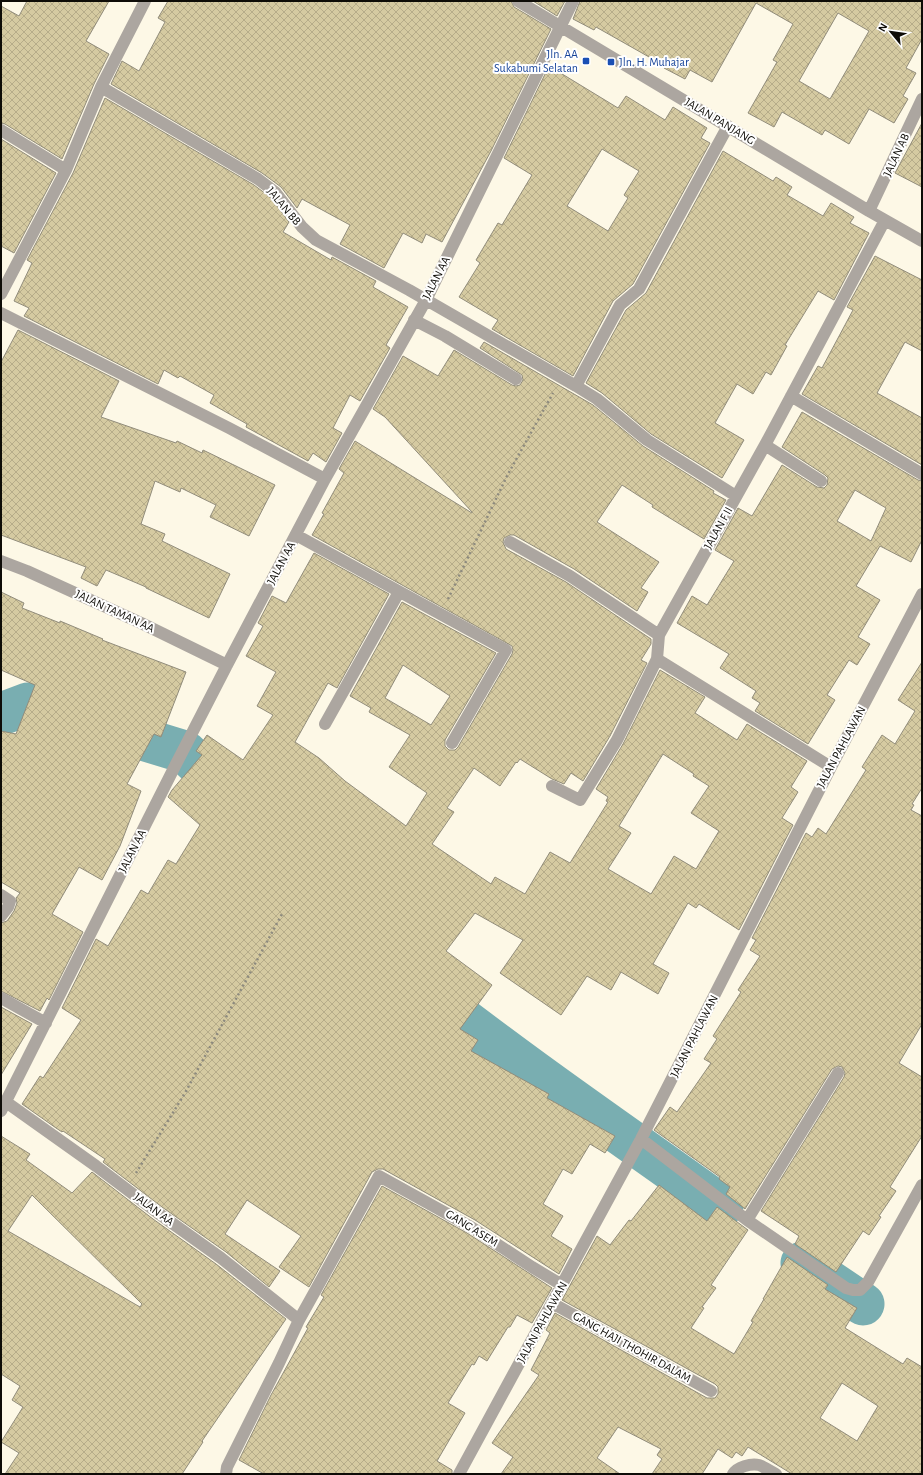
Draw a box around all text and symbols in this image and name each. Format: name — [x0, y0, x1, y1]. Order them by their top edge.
north arrow — [871, 12, 911, 52]
text: N — [876, 21, 889, 33]
place label: Jln. AA Sukabumi Selatan — [494, 48, 578, 74]
marker: Jln. AA Sukabumi Selatan — [581, 56, 591, 66]
place label: Jln. H. Muhajar — [619, 56, 689, 69]
marker: Jln. H. Muhajar — [606, 57, 616, 67]
street label: JALAN PANJANG — [683, 95, 757, 147]
street label: JALAN AB — [881, 132, 911, 178]
street label: JALAN BB — [265, 185, 303, 227]
street label: JALAN AA — [420, 254, 452, 302]
street label: JALAN F II — [702, 505, 734, 551]
street label: JALAN AA — [265, 540, 297, 586]
street label: JALAN TAMAN AA — [74, 588, 156, 635]
street label: JALAN PAHLAWAN — [814, 704, 868, 790]
street label: JALAN AA — [116, 827, 148, 875]
street label: JALAN PAHLAWAN — [668, 993, 720, 1079]
street label: JALAN AA — [132, 1190, 176, 1228]
street label: GANG ASEM — [444, 1207, 500, 1249]
street label: JALAN PAHLAWAN — [515, 1279, 569, 1365]
street label: GANG HAJI THOHIR DALAM — [571, 1310, 693, 1384]

